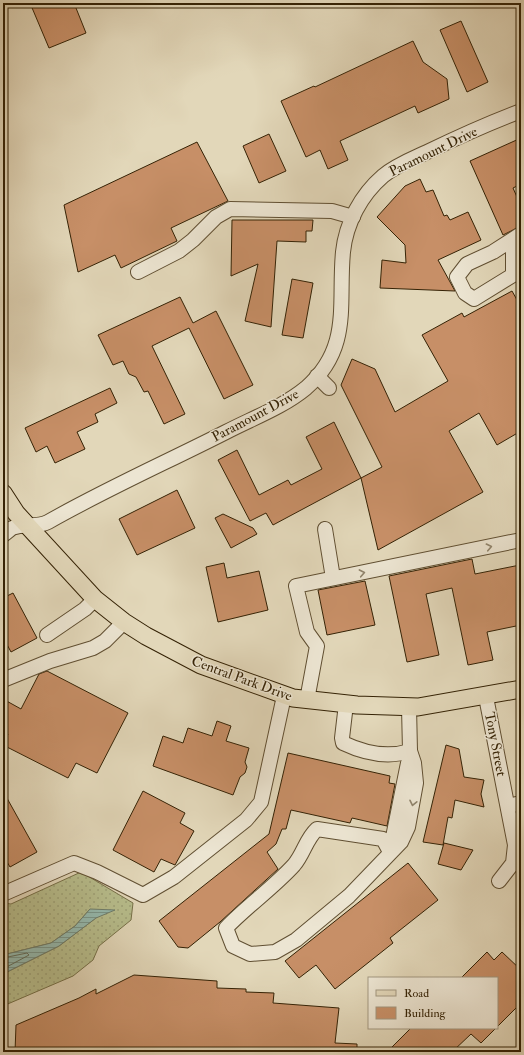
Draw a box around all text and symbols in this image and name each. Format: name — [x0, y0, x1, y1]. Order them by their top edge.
street label: Paramount Drive — [386, 123, 480, 180]
street label: Paramount Drive — [209, 385, 302, 445]
one-way arrow — [486, 543, 493, 551]
one-way arrow — [359, 569, 365, 577]
street label: Central Park Drive — [189, 652, 295, 705]
street label: Tony Street — [480, 710, 510, 778]
one-way arrow — [409, 800, 417, 806]
legend — [368, 977, 498, 1029]
text: Road — [404, 986, 429, 1001]
text: Building — [404, 1006, 447, 1021]

